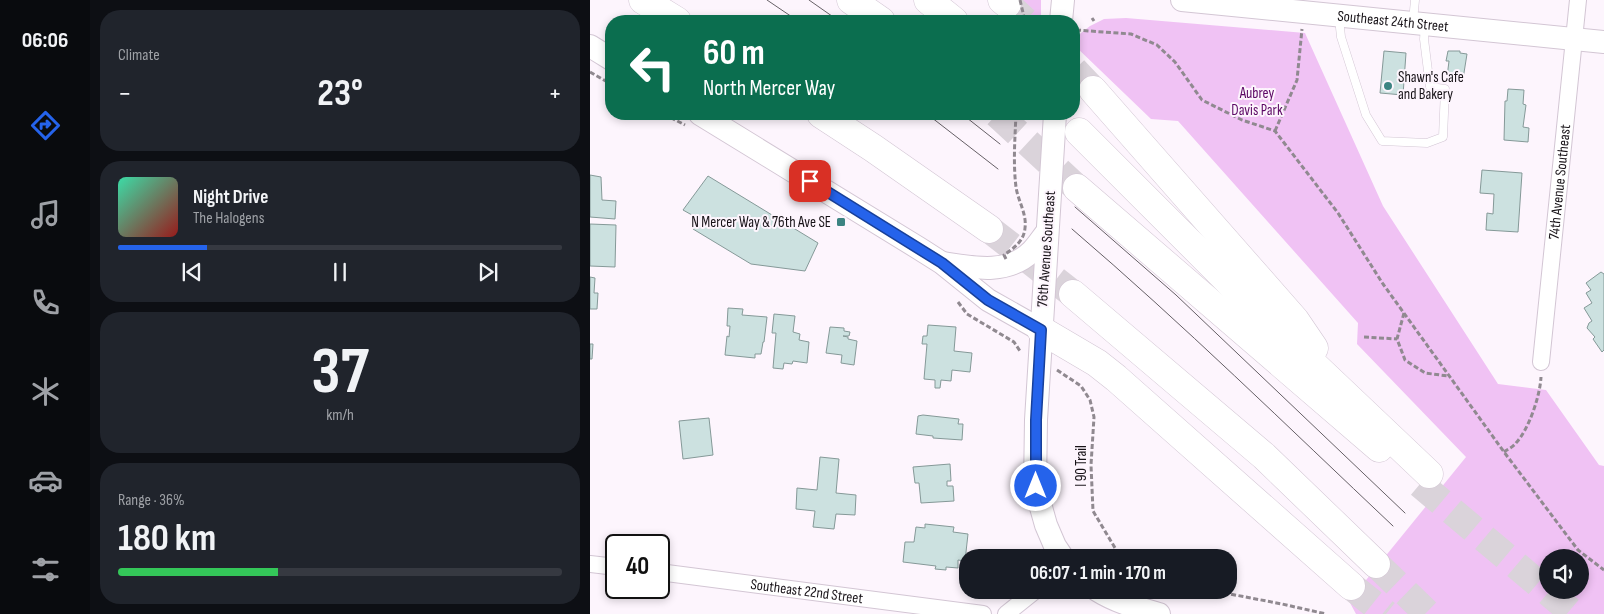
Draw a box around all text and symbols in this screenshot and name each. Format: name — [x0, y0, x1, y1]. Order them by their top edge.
street label: Southeast 24th Street — [1336, 7, 1450, 37]
text: 06:06 — [22, 27, 68, 54]
text: 60 m — [703, 32, 765, 75]
icon: left — [620, 35, 685, 100]
text: Climate — [118, 46, 160, 65]
place label: Shawn's Cafe and Bakery — [1398, 68, 1464, 104]
text: 23° — [317, 71, 363, 116]
text: North Mercer Way — [703, 75, 835, 102]
text: − — [118, 77, 132, 110]
text: + — [548, 77, 562, 110]
marker: Shawn's Cafe and Bakery — [1382, 80, 1394, 92]
park label: Aubrey Davis Park — [1231, 84, 1283, 120]
icon: directions — [28, 108, 63, 143]
street label: 74th Avenue Southeast — [1545, 123, 1575, 241]
pin — [789, 160, 831, 202]
icon: arrive — [796, 167, 824, 195]
text: Night Drive — [193, 186, 268, 209]
street label: 76th Avenue Southeast — [1033, 190, 1060, 308]
icon: music — [28, 197, 63, 232]
text: The Halogens — [193, 209, 264, 228]
place label: N Mercer Way & 76th Ave SE — [691, 213, 831, 232]
marker: N Mercer Way & 76th Ave SE — [835, 216, 847, 228]
icon: previous — [178, 258, 206, 286]
icon: pause — [326, 258, 354, 286]
icon: next — [474, 258, 502, 286]
icon: phone — [28, 285, 63, 320]
text: 37 — [311, 334, 369, 412]
icon: climate — [28, 374, 63, 409]
text: km/h — [326, 406, 354, 425]
street label: I 90 Trail — [1072, 445, 1091, 487]
position arrow — [1009, 459, 1061, 511]
icon: car — [28, 463, 63, 498]
text: Range · 36% — [118, 491, 185, 510]
text: 180 km — [118, 516, 216, 561]
speed limit sign: 40 — [605, 534, 670, 599]
map controls — [1539, 549, 1589, 599]
button: sound — [1539, 549, 1589, 599]
icon: filters — [28, 552, 63, 587]
text: 06:07 · 1 min · 170 m — [1030, 562, 1166, 585]
street label: Southeast 22nd Street — [749, 575, 864, 608]

